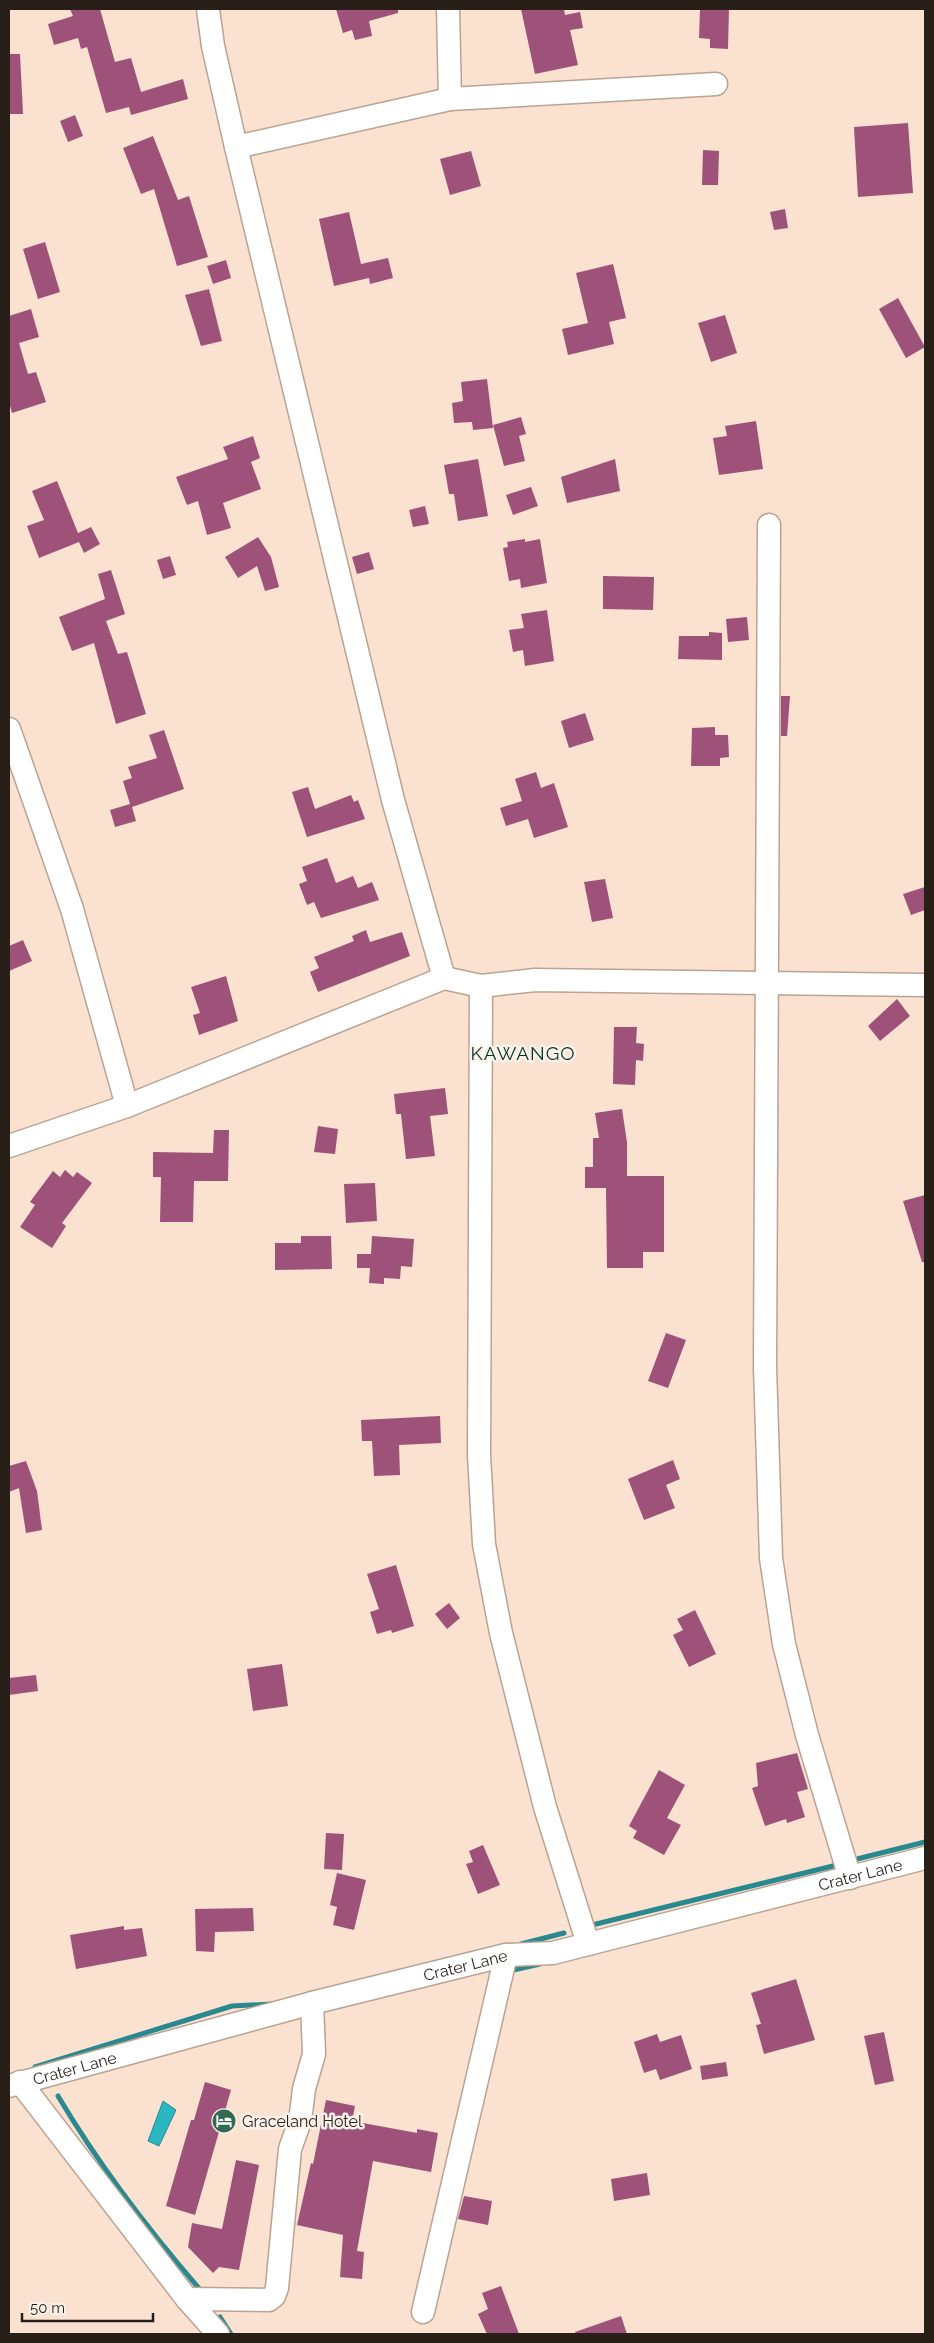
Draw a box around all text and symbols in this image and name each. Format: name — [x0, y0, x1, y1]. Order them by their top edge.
district label: KAWANGO — [470, 1042, 576, 1064]
street label: Crater Lane — [816, 1855, 904, 1894]
street label: Crater Lane — [421, 1946, 509, 1985]
street label: Crater Lane — [31, 2048, 119, 2089]
hotel icon: Graceland Hotel — [211, 2108, 237, 2134]
place label: Graceland Hotel — [242, 2112, 363, 2131]
scale bar — [22, 2290, 154, 2322]
text: 50 m — [30, 2299, 65, 2317]

